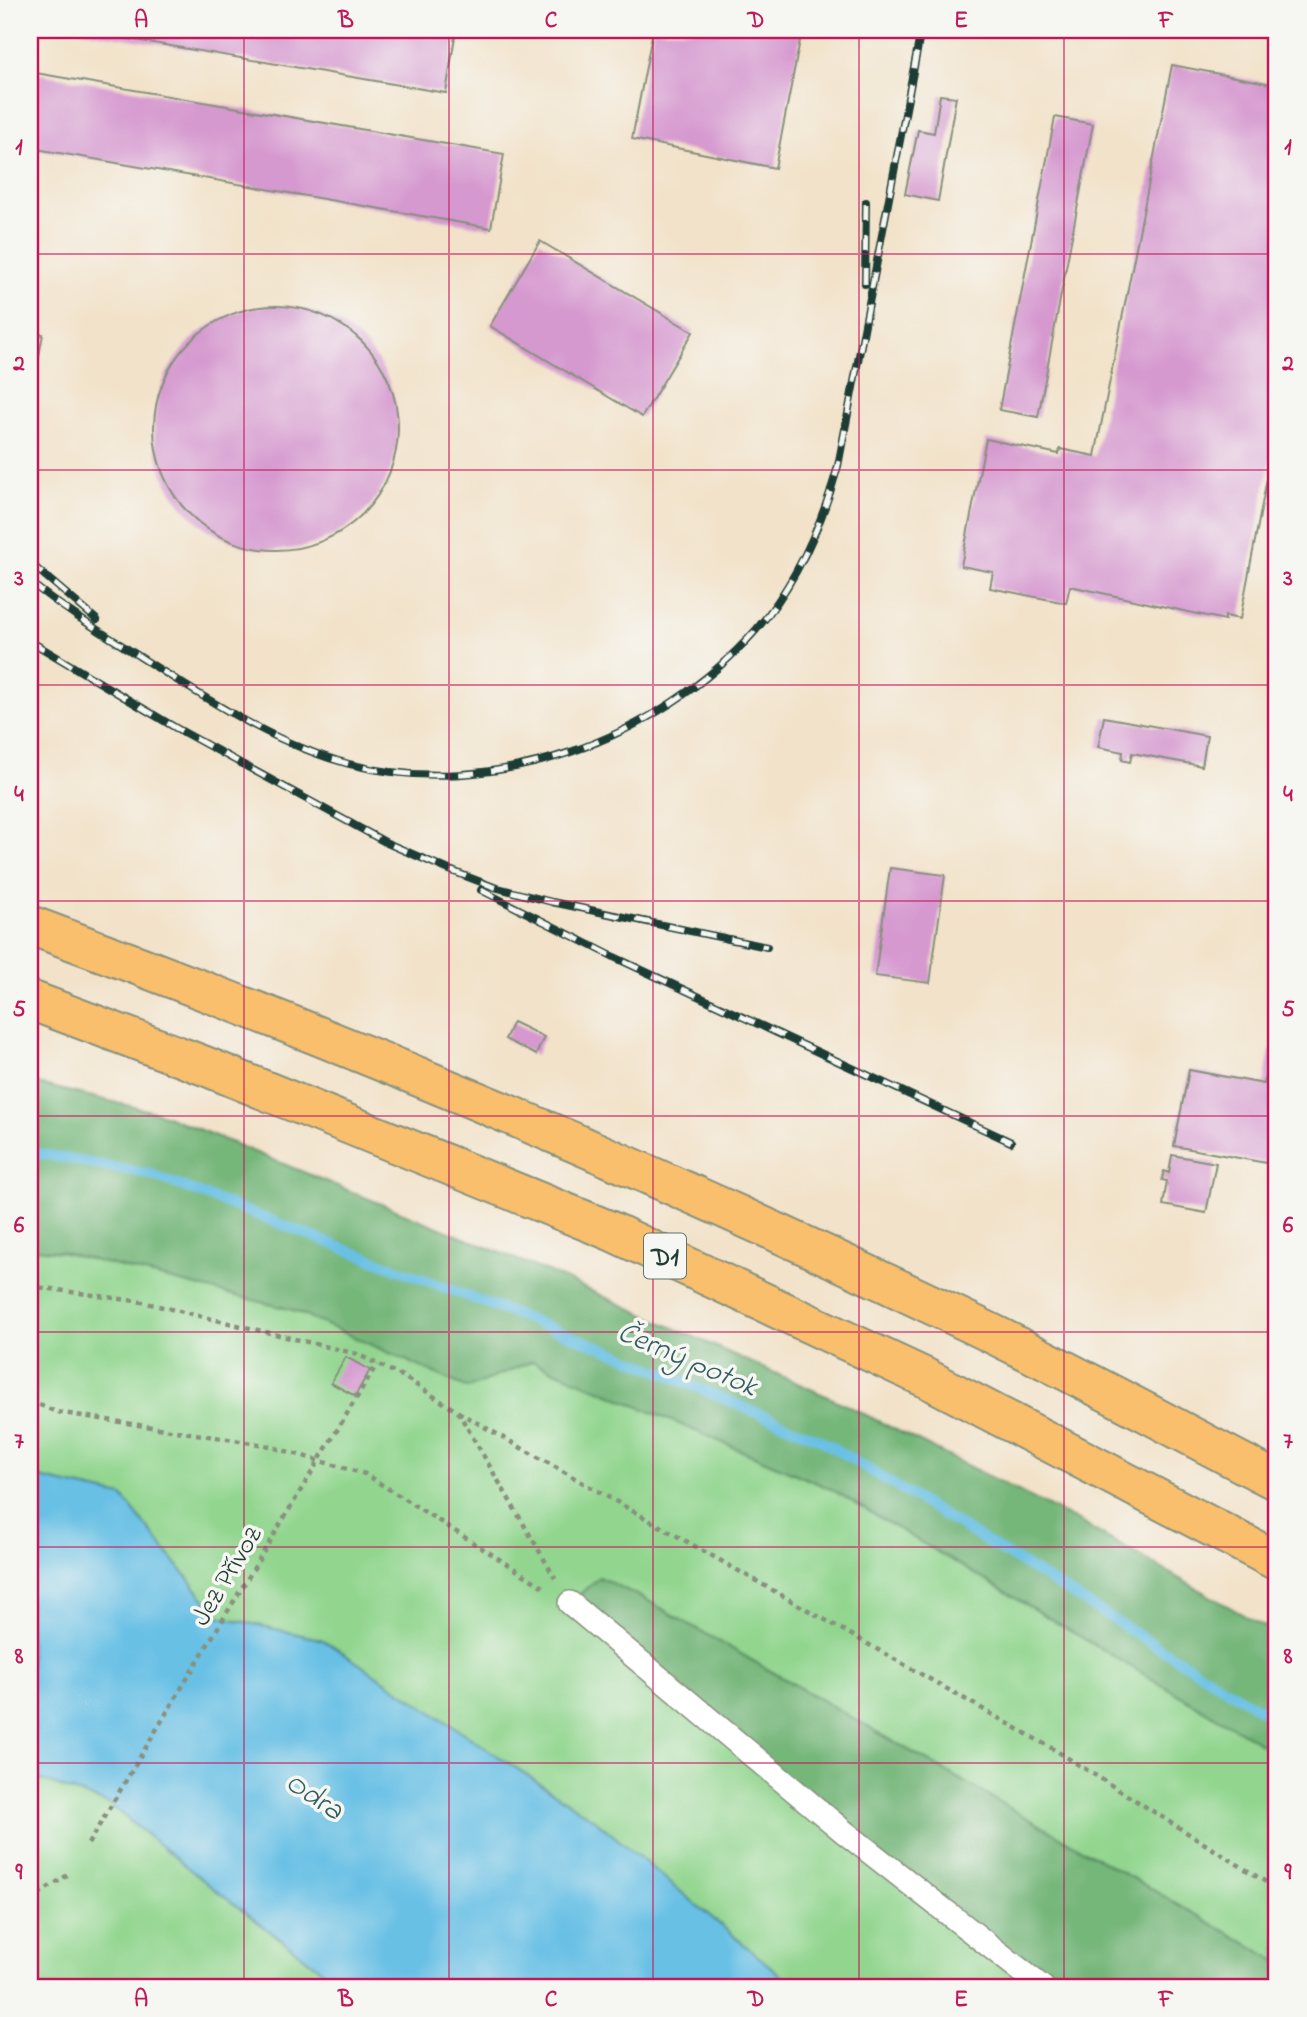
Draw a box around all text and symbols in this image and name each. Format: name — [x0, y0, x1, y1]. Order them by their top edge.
text: A — [134, 5, 148, 38]
text: B — [337, 5, 354, 38]
text: C — [545, 5, 558, 38]
text: D — [747, 5, 764, 38]
text: E — [954, 5, 968, 38]
text: F — [1158, 5, 1174, 38]
text: 1 — [15, 132, 23, 165]
text: 1 — [1284, 132, 1292, 165]
text: 2 — [12, 348, 25, 381]
text: 2 — [1281, 348, 1294, 381]
text: 3 — [13, 563, 24, 596]
text: 3 — [1282, 563, 1293, 596]
text: 4 — [14, 779, 24, 812]
text: 4 — [1283, 779, 1293, 812]
text: 5 — [12, 994, 26, 1027]
text: 5 — [1281, 994, 1295, 1027]
text: 6 — [14, 1210, 25, 1243]
text: 6 — [1283, 1210, 1294, 1243]
road number: D1 — [644, 1233, 686, 1278]
water label: Černý potok — [610, 1312, 765, 1411]
text: 7 — [14, 1426, 24, 1459]
text: 7 — [1283, 1426, 1293, 1459]
street label: Jez Přívoz — [182, 1519, 274, 1635]
text: 8 — [14, 1641, 24, 1674]
text: 8 — [1283, 1641, 1293, 1674]
water label: Odra — [275, 1762, 352, 1834]
text: 9 — [15, 1857, 24, 1890]
text: 9 — [1284, 1857, 1293, 1890]
text: A — [134, 1984, 148, 2017]
text: B — [337, 1984, 354, 2017]
text: C — [545, 1984, 558, 2017]
text: D — [747, 1984, 764, 2017]
text: E — [954, 1984, 968, 2017]
text: F — [1158, 1984, 1174, 2017]

